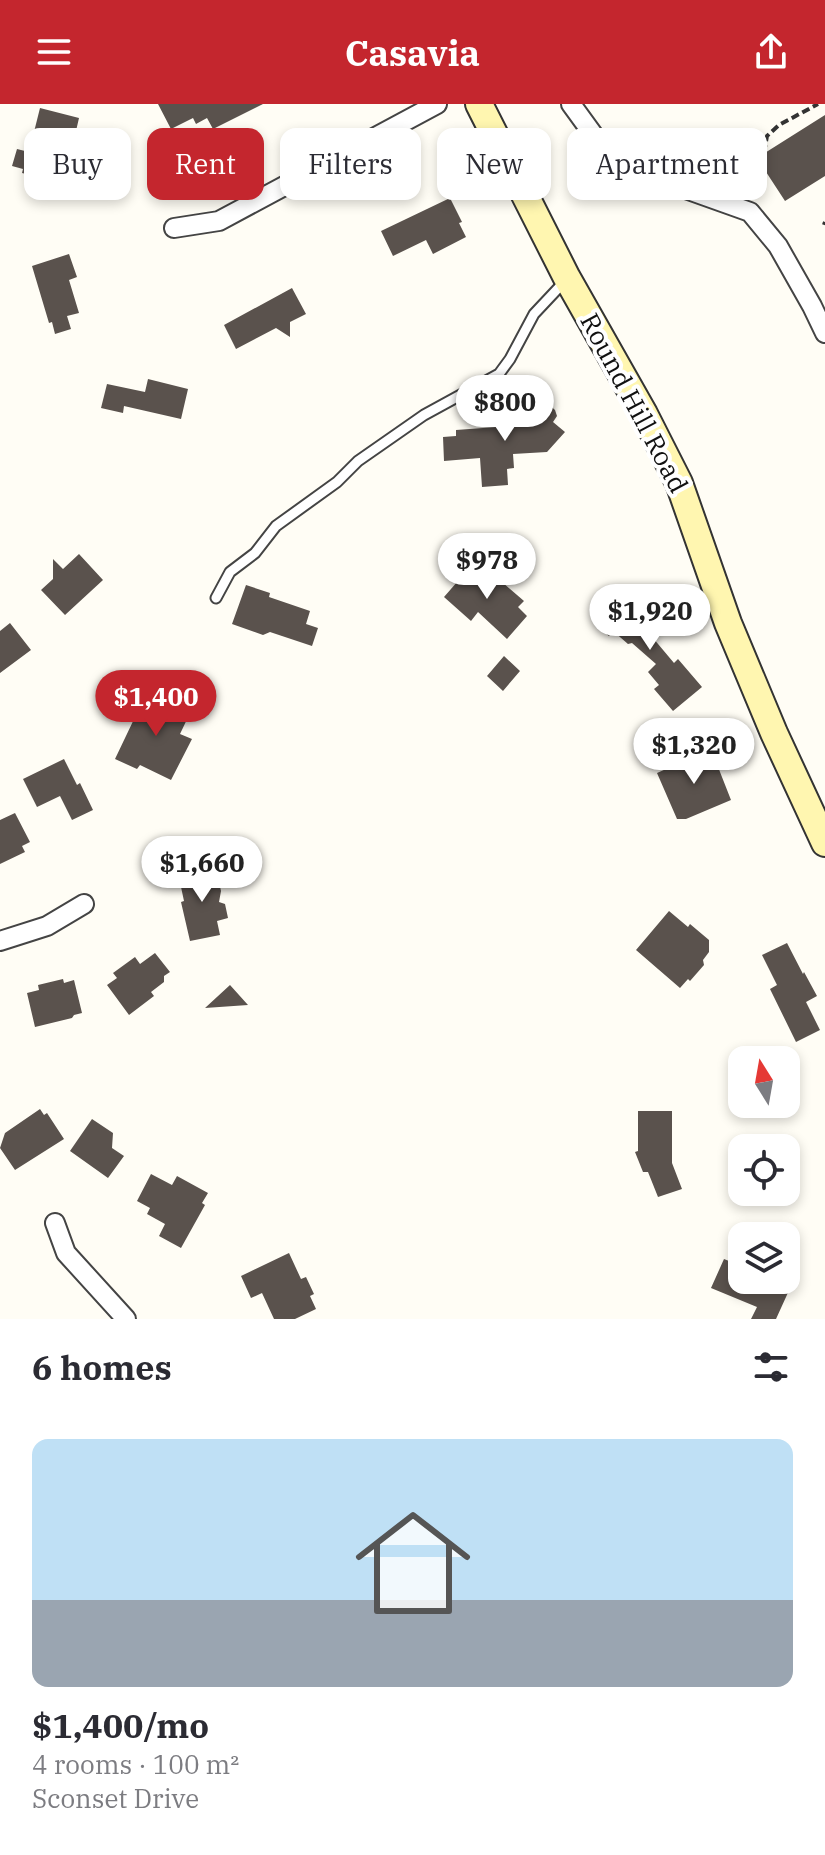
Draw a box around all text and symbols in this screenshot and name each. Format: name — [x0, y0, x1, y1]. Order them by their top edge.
text: Casavia — [345, 29, 480, 76]
icon: menu — [32, 30, 76, 74]
icon: share — [749, 30, 793, 74]
chip: Buy — [24, 128, 131, 200]
chip: Rent — [147, 128, 264, 200]
chip: Filters — [280, 128, 421, 200]
chip: New — [437, 128, 551, 200]
chip: Apartment — [567, 128, 767, 200]
street label: Round Hill Road — [573, 307, 697, 498]
pin: $800 — [458, 375, 552, 443]
text: $800 — [474, 384, 536, 418]
pin: $978 — [440, 533, 534, 601]
text: $978 — [456, 542, 518, 576]
pin: $1,920 — [585, 584, 715, 652]
text: $1,920 — [607, 593, 693, 627]
pin: $1,400 — [91, 670, 221, 738]
text: $1,400 — [113, 679, 199, 713]
pin: $1,320 — [629, 718, 759, 786]
text: $1,320 — [651, 727, 737, 761]
pin: $1,660 — [137, 836, 267, 904]
text: $1,660 — [159, 845, 245, 879]
north arrow — [728, 1046, 800, 1118]
map controls — [728, 1046, 800, 1294]
button: locate — [728, 1134, 800, 1206]
button: layers — [728, 1222, 800, 1294]
text: 6 homes — [32, 1345, 172, 1389]
icon: filters — [749, 1345, 793, 1389]
icon: home — [341, 1491, 485, 1635]
text: $1,400/mo — [32, 1703, 209, 1747]
text: 4 rooms · 100 m² — [32, 1747, 239, 1781]
text: Sconset Drive — [32, 1781, 199, 1815]

